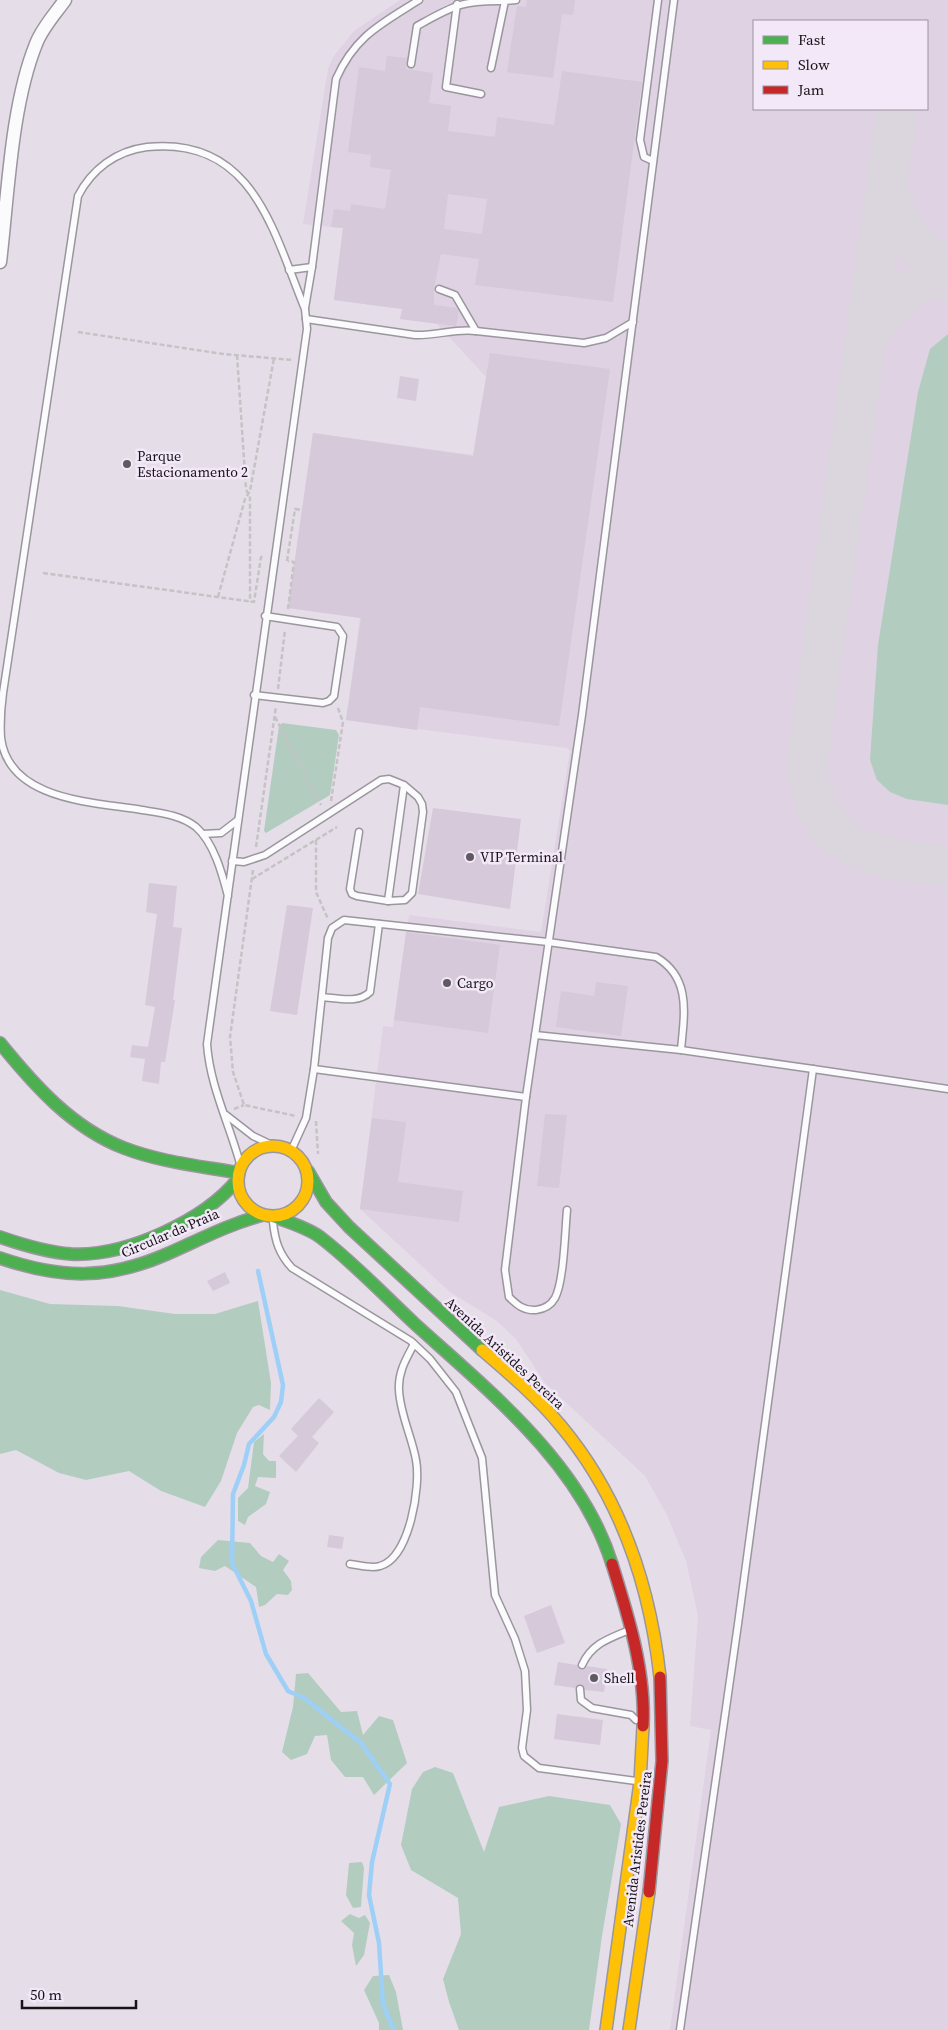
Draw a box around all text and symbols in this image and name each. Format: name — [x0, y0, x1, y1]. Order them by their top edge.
legend — [753, 20, 928, 110]
text: Fast — [798, 29, 825, 50]
text: Slow — [798, 54, 830, 75]
text: Jam — [797, 79, 825, 100]
place label: Parque Estacionamento 2 — [137, 446, 248, 482]
marker: Parque Estacionamento 2 — [121, 458, 133, 470]
place label: VIP Terminal — [480, 847, 563, 867]
marker: VIP Terminal — [464, 851, 476, 863]
place label: Cargo — [457, 973, 494, 993]
marker: Cargo — [441, 977, 453, 989]
street label: Circular da Praia — [118, 1203, 223, 1263]
street label: Avenida Aristides Pereira — [441, 1292, 570, 1414]
place label: Shell — [604, 1668, 635, 1688]
marker: Shell — [588, 1672, 600, 1684]
street label: Avenida Aristides Pereira — [618, 1769, 657, 1928]
scale bar — [22, 1978, 136, 2010]
text: 50 m — [30, 1984, 62, 2005]

